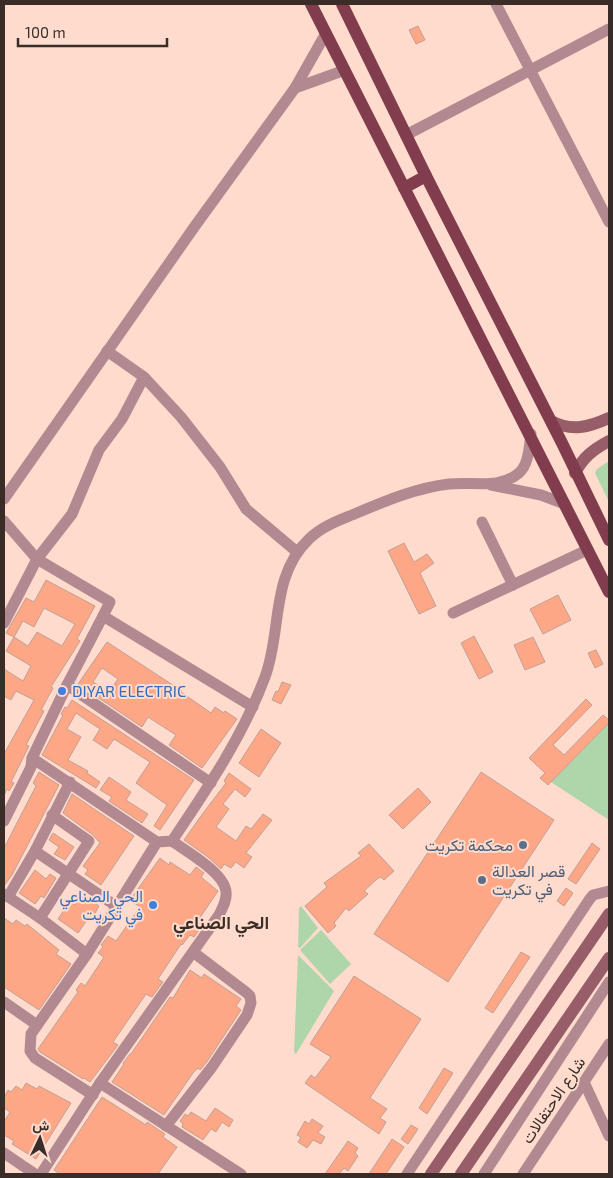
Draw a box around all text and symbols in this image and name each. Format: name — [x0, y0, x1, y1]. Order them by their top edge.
scale bar — [18, 15, 166, 47]
text: 100 m — [25, 23, 66, 41]
place label: DIYAR ELECTRIC — [72, 681, 186, 700]
marker: DIYAR ELECTRIC — [56, 685, 68, 697]
place label: محكمة تكريت — [425, 835, 513, 856]
marker: محكمة تكريت — [517, 839, 529, 851]
place label: قصر العدالة في تكريت — [492, 861, 565, 903]
marker: قصر العدالة في تكريت — [476, 874, 488, 886]
place label: الحي الصناعي في تكريت — [59, 886, 143, 928]
marker: الحي الصناعي في تكريت — [147, 899, 159, 911]
district label: الحي الصناعي — [173, 911, 269, 938]
street label: شارع الاحتفالات — [517, 1053, 591, 1148]
north arrow — [15, 1113, 65, 1163]
text: ش — [32, 1115, 50, 1135]

